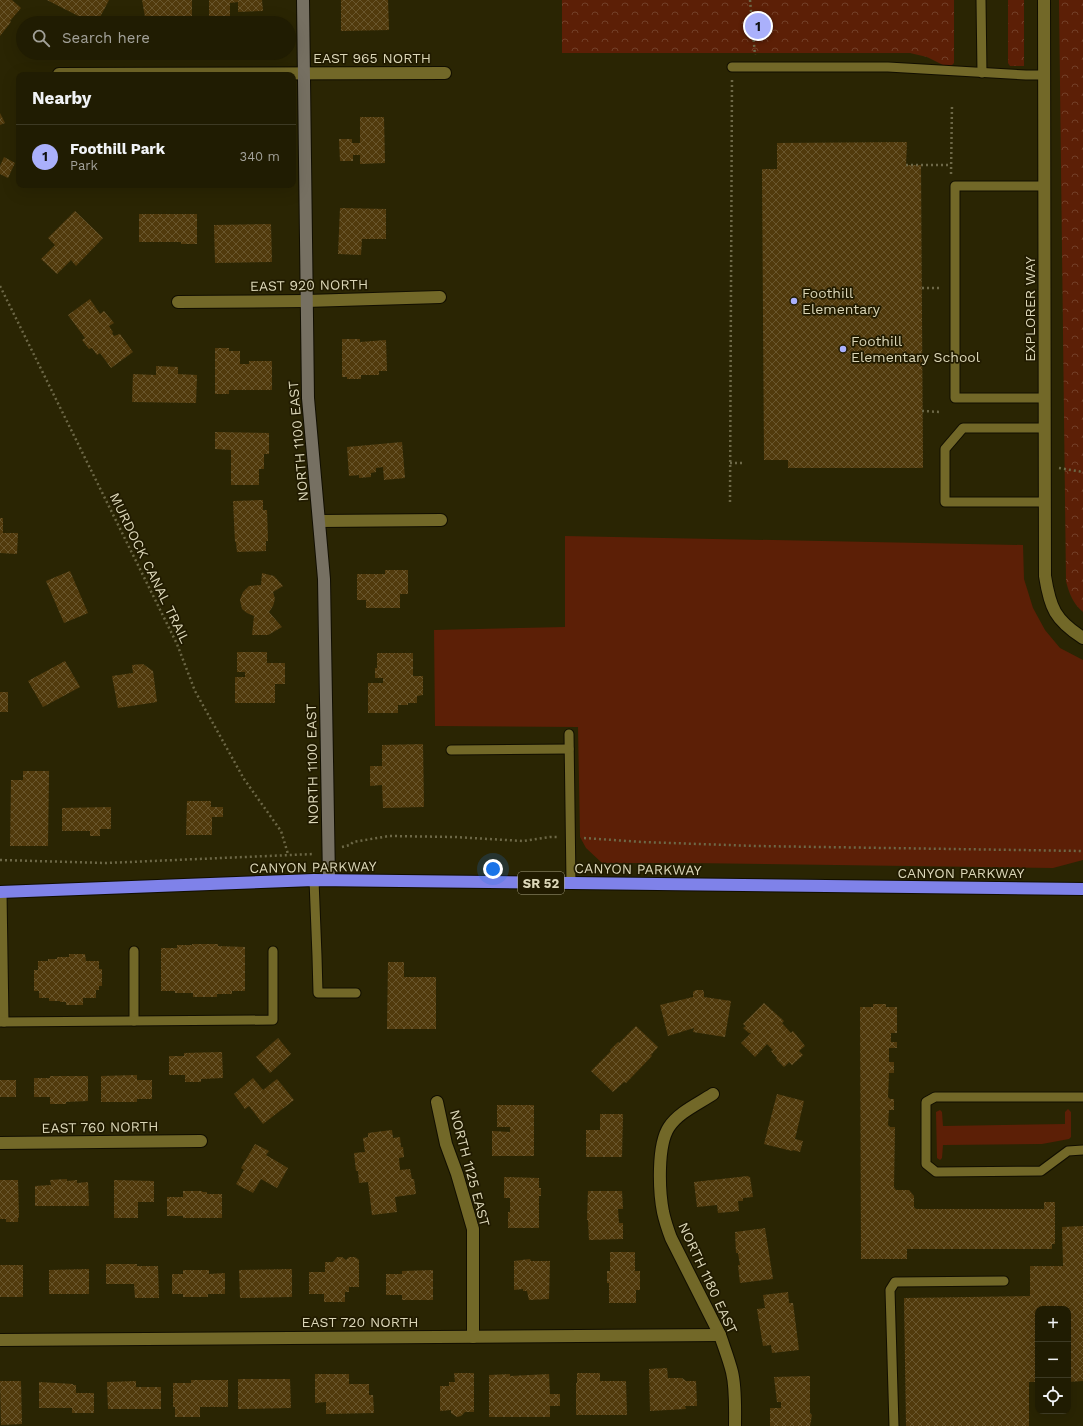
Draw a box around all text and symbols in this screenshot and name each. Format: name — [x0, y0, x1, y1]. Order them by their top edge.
pin: 1 — [745, 11, 771, 41]
search box — [16, 16, 296, 60]
icon: search — [30, 27, 52, 49]
text: Search here — [62, 29, 150, 47]
street label: EAST 965 NORTH — [313, 50, 431, 66]
text: Nearby — [32, 88, 91, 108]
text: Foothill Park — [70, 140, 165, 158]
text: 1 — [42, 149, 48, 164]
text: 340 m — [240, 149, 280, 164]
text: Park — [70, 158, 98, 173]
street label: EXPLORER WAY — [1022, 256, 1038, 362]
street label: EAST 920 NORTH — [250, 276, 368, 294]
place label: Foothill Elementary — [802, 285, 881, 317]
marker: Foothill Elementary — [789, 296, 799, 306]
place label: Foothill Elementary School — [851, 333, 981, 365]
marker: Foothill Elementary School — [838, 344, 848, 354]
street label: NORTH 1100 EAST — [285, 379, 311, 502]
street label: MURDOCK CANAL TRAIL — [107, 490, 193, 646]
street label: NORTH 1100 EAST — [303, 703, 321, 825]
street label: CANYON PARKWAY — [249, 858, 377, 876]
your location — [483, 859, 503, 879]
street label: CANYON PARKWAY — [574, 860, 702, 878]
street label: CANYON PARKWAY — [897, 865, 1025, 881]
road number: SR 52 — [518, 872, 564, 894]
street label: NORTH 1125 EAST — [447, 1108, 493, 1229]
street label: EAST 760 NORTH — [41, 1118, 159, 1136]
street label: NORTH 1180 EAST — [675, 1220, 741, 1337]
map controls — [1035, 1306, 1071, 1414]
button: + — [1035, 1306, 1071, 1342]
street label: EAST 720 NORTH — [302, 1314, 418, 1330]
button: − — [1035, 1342, 1071, 1378]
button: locate — [1035, 1378, 1071, 1414]

